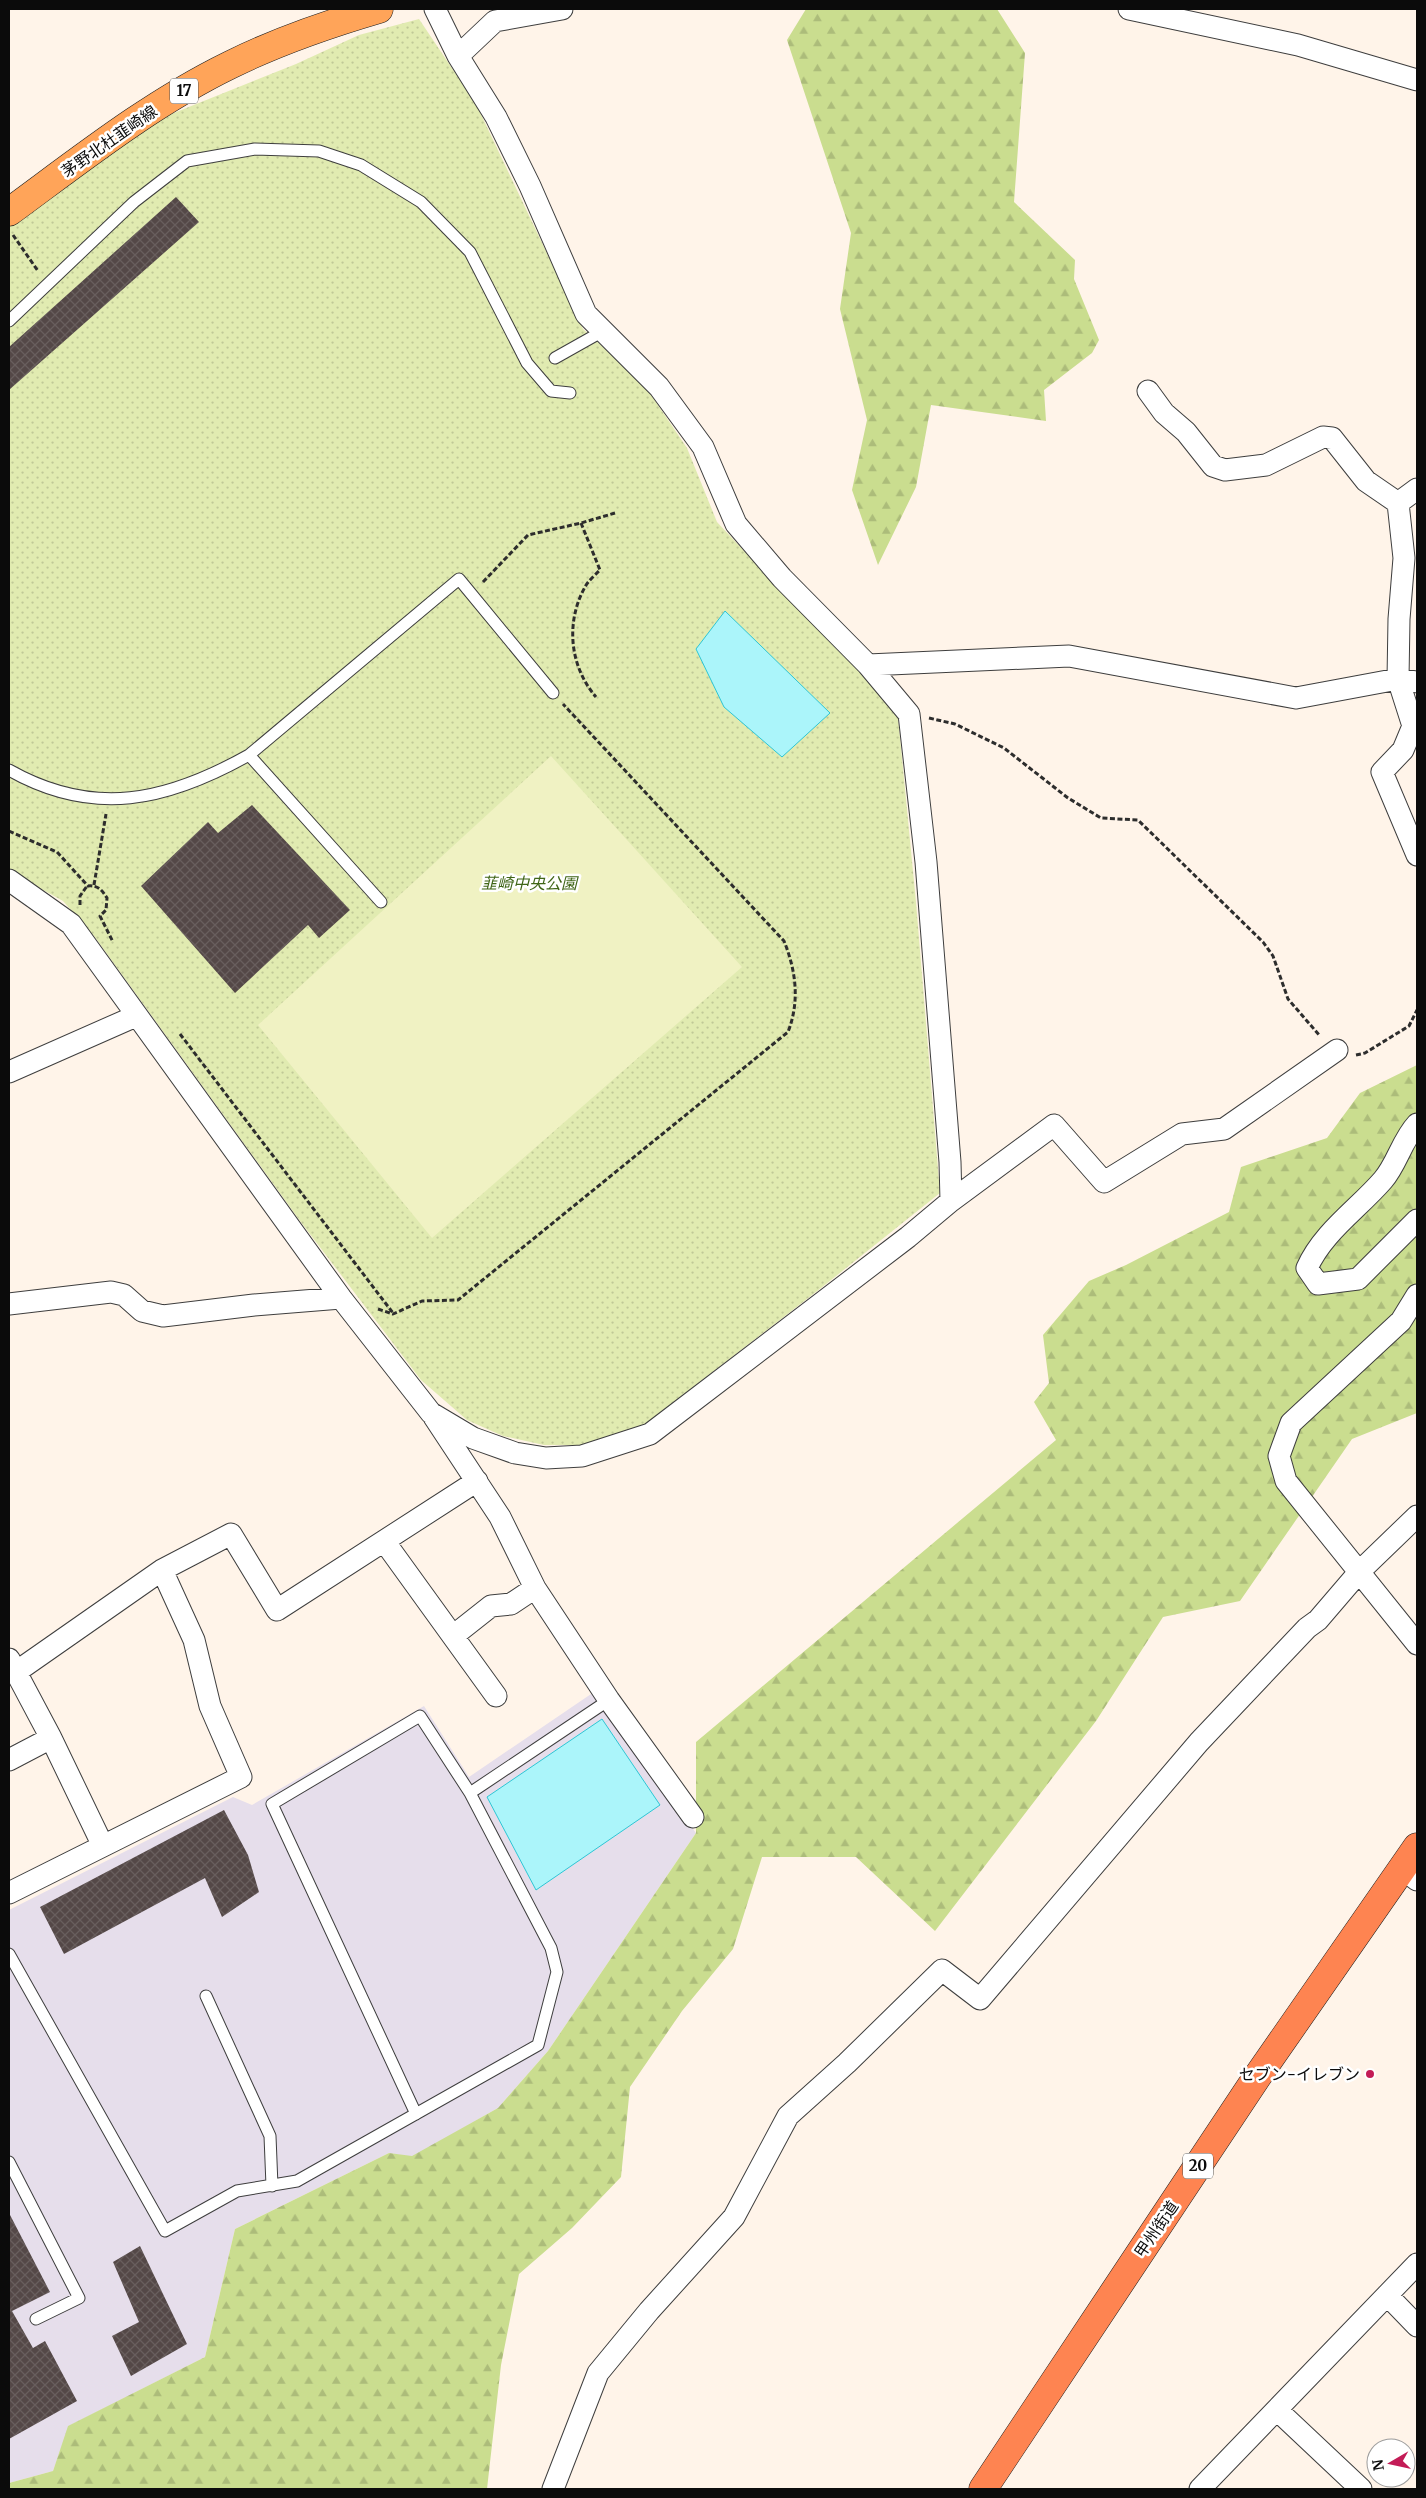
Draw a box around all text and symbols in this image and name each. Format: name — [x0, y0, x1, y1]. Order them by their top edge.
road number: 17 — [170, 78, 198, 104]
street label: 茅野北杜韮崎線 — [57, 101, 161, 181]
park label: 韮崎中央公園 — [481, 873, 579, 893]
place label: セブン-イレブン — [1239, 2064, 1360, 2084]
marker: セブン-イレブン — [1364, 2068, 1376, 2080]
road number: 20 — [1183, 2154, 1213, 2178]
street label: 甲州街道 — [1130, 2197, 1182, 2261]
north arrow — [1366, 2438, 1416, 2488]
text: N — [1368, 2458, 1388, 2472]

